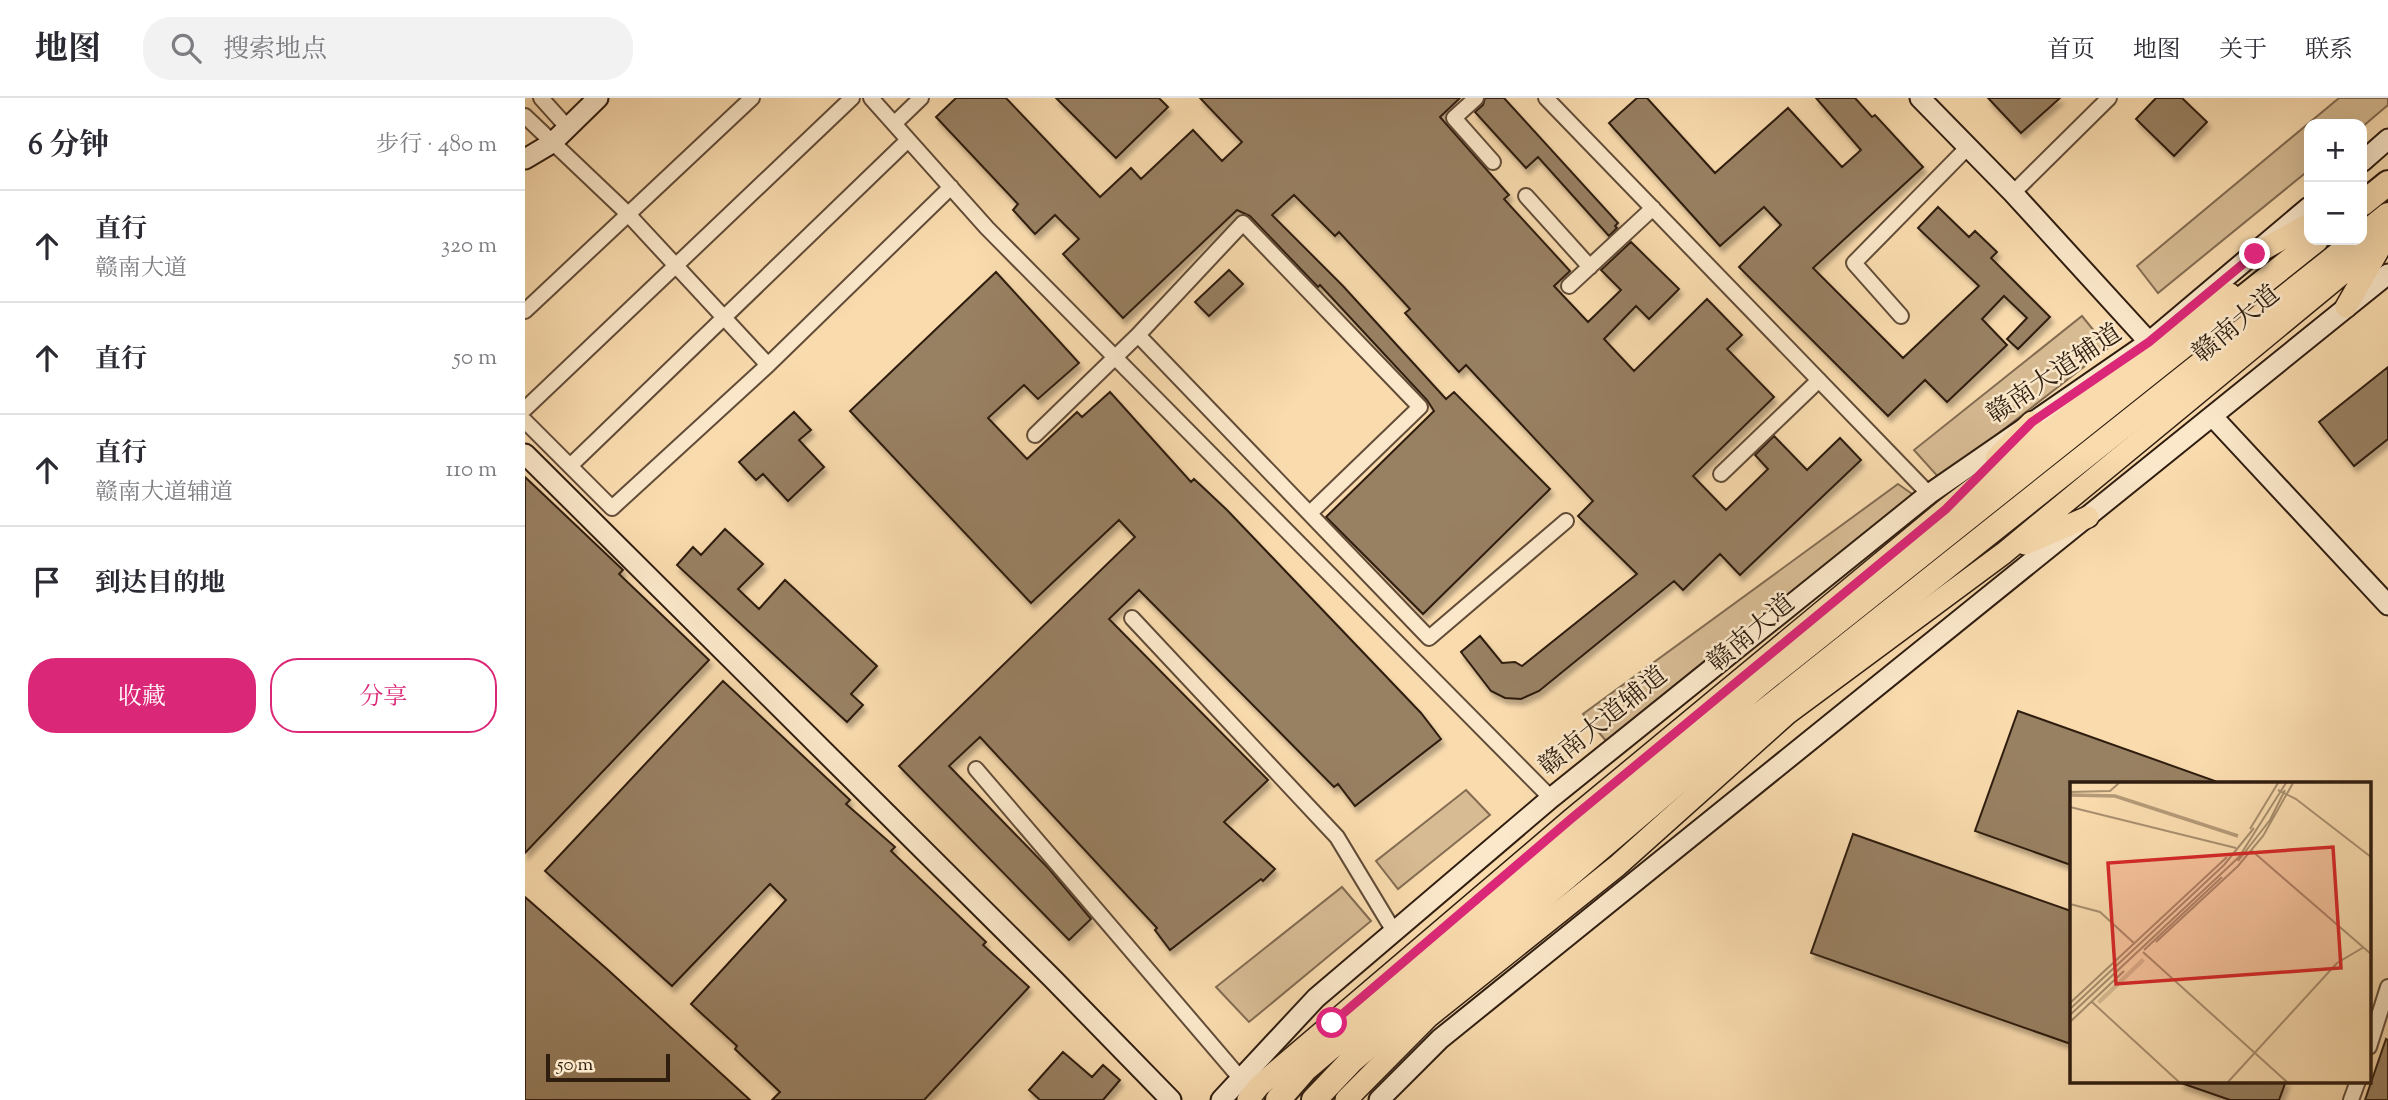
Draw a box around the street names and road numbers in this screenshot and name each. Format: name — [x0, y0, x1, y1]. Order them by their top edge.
street label: 赣南大道 — [2185, 277, 2289, 373]
street label: 赣南大道辅道 — [1980, 316, 2130, 434]
street label: 赣南大道 — [1700, 586, 1804, 682]
street label: 赣南大道辅道 — [1532, 659, 1676, 785]

